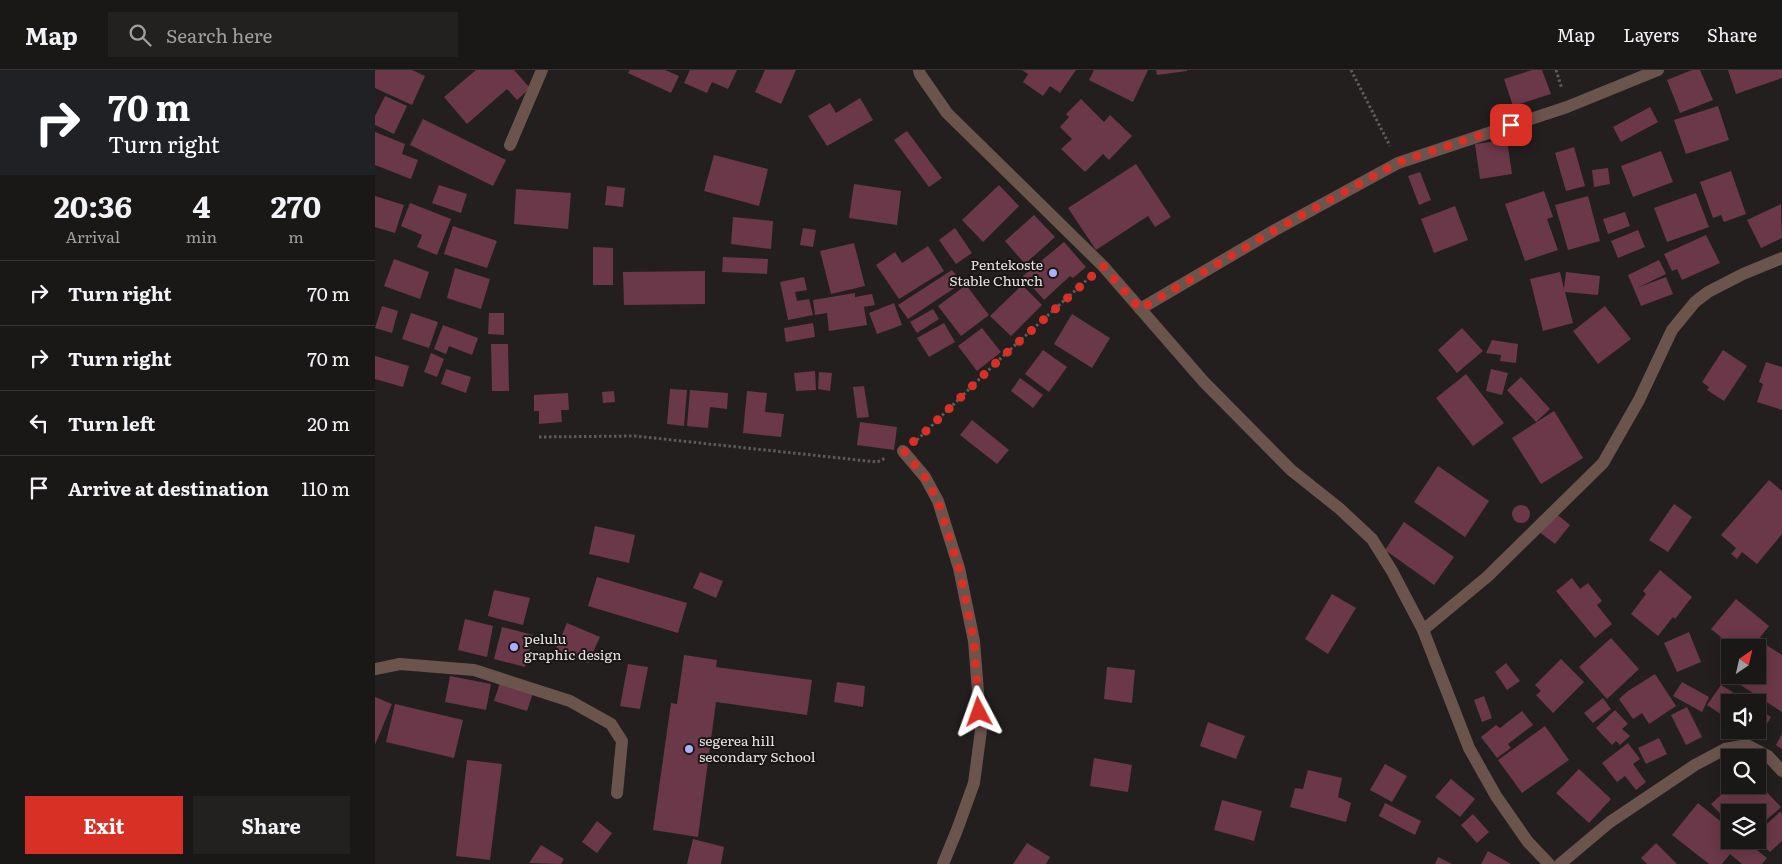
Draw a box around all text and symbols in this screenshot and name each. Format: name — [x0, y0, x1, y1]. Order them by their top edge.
search box — [108, 12, 458, 57]
text: Map — [25, 17, 78, 52]
icon: search — [126, 21, 154, 49]
text: Search here — [166, 21, 272, 49]
text: Map — [1557, 21, 1595, 48]
text: Layers — [1623, 21, 1679, 48]
text: Share — [1707, 21, 1757, 48]
text: 70 m — [108, 80, 190, 132]
icon: right — [25, 90, 90, 155]
pin — [1490, 104, 1532, 146]
icon: arrive — [1497, 111, 1525, 139]
text: Turn right — [108, 127, 220, 160]
text: 20:36 — [54, 183, 132, 227]
text: 4 — [192, 183, 211, 227]
text: 270 — [271, 183, 321, 227]
text: Arrival — [66, 224, 120, 248]
text: min — [186, 224, 217, 248]
text: m — [288, 224, 304, 248]
place label: Pentekoste Stable Church — [949, 254, 1043, 290]
marker: Pentekoste Stable Church — [1047, 267, 1059, 279]
icon: right — [25, 279, 53, 307]
text: Turn right — [68, 279, 172, 307]
text: 70 m — [307, 279, 350, 307]
icon: right — [25, 344, 53, 372]
text: Turn right — [68, 344, 172, 372]
text: 70 m — [307, 344, 350, 372]
icon: left — [25, 409, 53, 437]
text: Turn left — [68, 409, 155, 437]
text: 20 m — [307, 409, 350, 437]
icon: arrive — [25, 474, 53, 502]
text: Arrive at destination — [68, 474, 269, 502]
text: 110 m — [301, 474, 350, 502]
place label: pelulu graphic design — [524, 628, 622, 664]
north arrow — [1721, 639, 1766, 684]
map controls — [1721, 639, 1766, 849]
marker: pelulu graphic design — [508, 641, 520, 653]
position arrow — [952, 685, 1004, 737]
button: sound — [1721, 694, 1766, 739]
place label: segerea hill secondary School — [699, 730, 816, 766]
marker: segerea hill secondary School — [683, 743, 695, 755]
button: search — [1721, 749, 1766, 794]
button: Exit — [25, 796, 183, 854]
button: Share — [193, 796, 350, 854]
button: layers — [1721, 804, 1766, 849]

